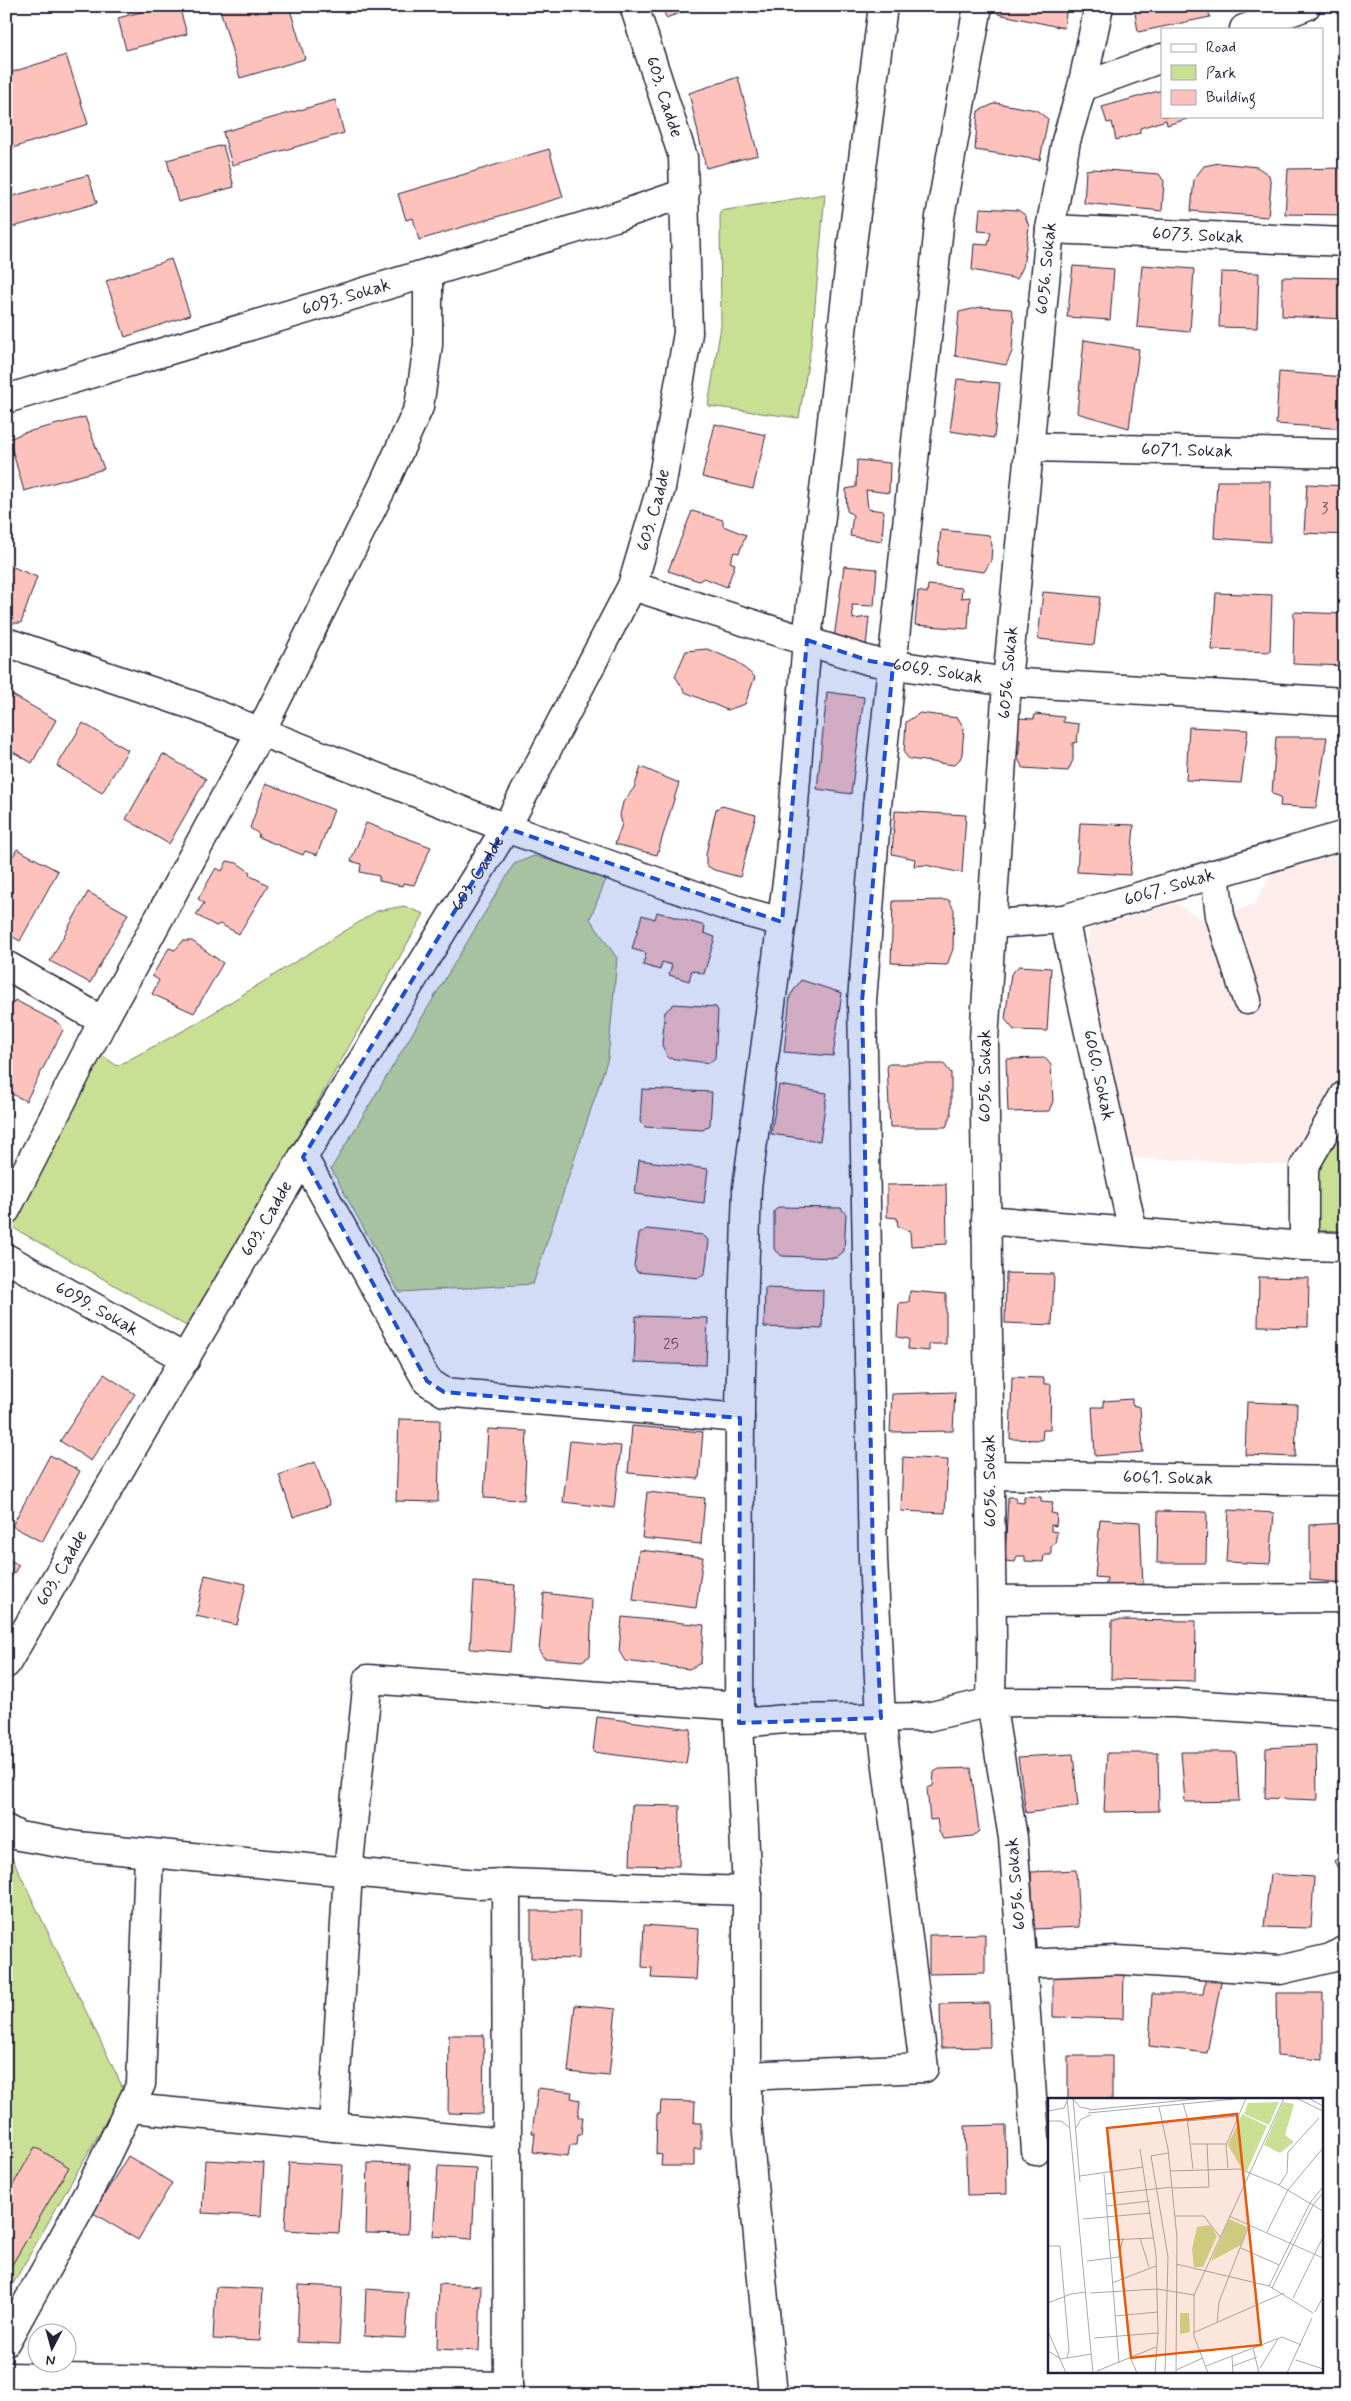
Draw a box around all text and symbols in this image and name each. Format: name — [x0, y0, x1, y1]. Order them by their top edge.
legend — [1161, 28, 1324, 118]
text: Road — [1206, 38, 1236, 58]
street label: 603. Cadde — [640, 53, 688, 141]
text: Park — [1206, 64, 1236, 84]
text: Building — [1206, 88, 1256, 109]
street label: 6056. Sokak — [1030, 220, 1063, 316]
street label: 6073. Sokak — [1151, 222, 1244, 250]
street label: 6093. Sokak — [299, 273, 393, 322]
street label: 6071. Sokak — [1141, 437, 1233, 464]
street label: 603. Cadde — [631, 467, 676, 554]
house number: 3 — [1322, 499, 1329, 519]
street label: 6056. Sokak — [993, 625, 1024, 720]
street label: 6069. Sokak — [891, 653, 985, 690]
street label: 603. Cadde — [446, 831, 510, 915]
street label: 6067. Sokak — [1121, 863, 1217, 912]
street label: 6060. Sokak — [1077, 1028, 1120, 1123]
street label: 6056. Sokak — [973, 1029, 997, 1122]
street label: 603. Cadde — [235, 1176, 298, 1261]
street label: 6099. Sokak — [51, 1276, 143, 1342]
house number: 25 — [663, 1335, 679, 1355]
street label: 6056. Sokak — [977, 1434, 1003, 1528]
street label: 6061. Sokak — [1123, 1465, 1213, 1491]
street label: 603. Cadde — [30, 1526, 94, 1611]
street label: 6056. Sokak — [1000, 1837, 1032, 1931]
inset map — [1048, 2098, 1324, 2374]
north arrow — [28, 2324, 78, 2374]
text: N — [45, 2350, 56, 2369]

